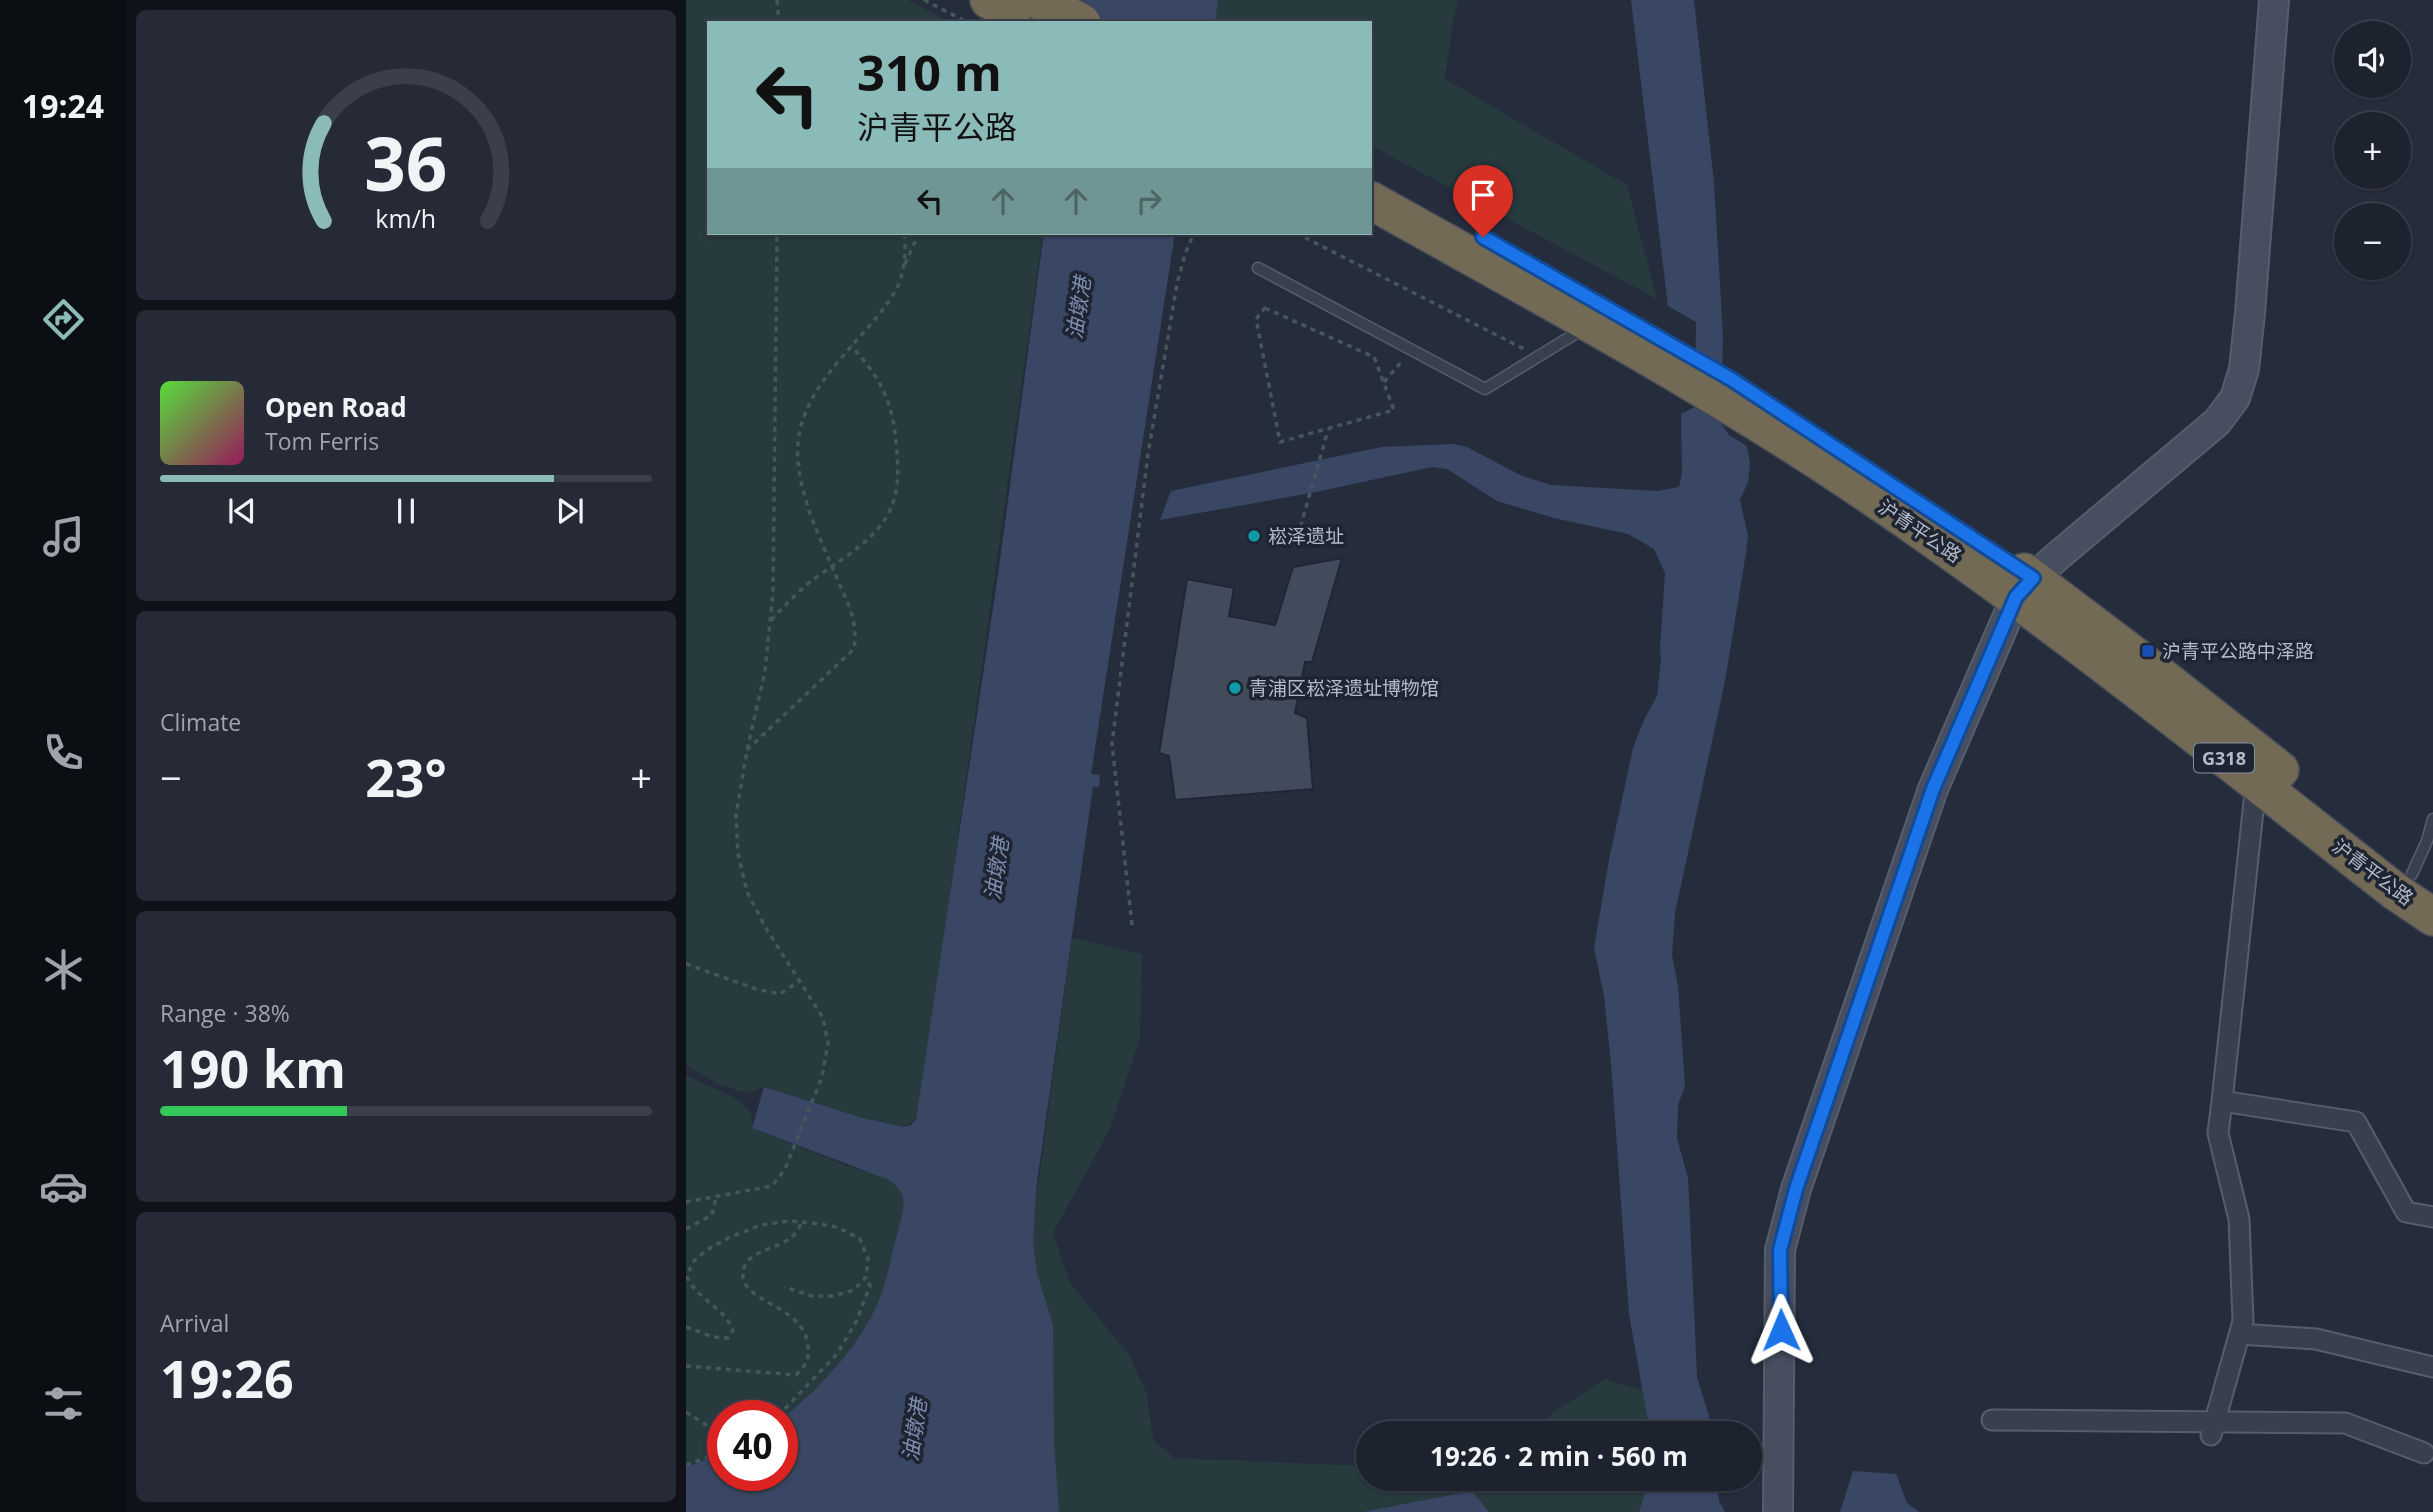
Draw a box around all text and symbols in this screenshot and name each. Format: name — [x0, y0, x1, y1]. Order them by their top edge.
map controls — [2334, 21, 2411, 280]
button: sound — [2334, 21, 2411, 98]
text: 310 m — [857, 39, 1002, 105]
icon: left — [742, 49, 833, 140]
text: 19:24 — [22, 84, 104, 127]
text: 沪青平公路 — [857, 105, 1017, 148]
button: + — [2334, 112, 2411, 189]
text: 36 — [364, 114, 448, 213]
pin — [1453, 165, 1513, 237]
icon: arrive — [1464, 176, 1502, 214]
icon: left — [911, 182, 949, 220]
icon: ahead — [984, 182, 1022, 220]
icon: ahead — [1057, 182, 1095, 220]
icon: right — [1130, 182, 1168, 220]
text: km/h — [376, 201, 436, 235]
button: − — [2334, 203, 2411, 280]
water label: 油墩港 — [1060, 272, 1097, 341]
icon: directions — [39, 295, 88, 344]
text: Open Road — [265, 389, 407, 425]
text: Tom Ferris — [265, 425, 379, 457]
icon: previous — [223, 492, 261, 530]
icon: pause — [387, 492, 425, 530]
icon: next — [551, 492, 589, 530]
street label: 沪青平公路 — [1873, 494, 1967, 568]
icon: music — [39, 512, 88, 561]
place label: 崧泽遗址 — [1268, 523, 1344, 549]
marker: 崧泽遗址 — [1246, 528, 1262, 544]
place label: 沪青平公路中泽路 — [2162, 638, 2314, 664]
marker: 沪青平公路中泽路 — [2140, 643, 2156, 659]
place label: 青浦区崧泽遗址博物馆 — [1249, 675, 1439, 701]
marker: 青浦区崧泽遗址博物馆 — [1227, 680, 1243, 696]
text: Climate — [160, 706, 241, 738]
icon: phone — [39, 728, 88, 777]
text: 23° — [365, 741, 447, 812]
road number: G318 — [2194, 744, 2254, 772]
text: − — [160, 751, 182, 803]
text: + — [630, 751, 652, 803]
water label: 油墩港 — [978, 833, 1015, 902]
street label: 沪青平公路 — [2327, 833, 2419, 911]
icon: climate — [39, 945, 88, 994]
text: Range · 38% — [160, 997, 290, 1029]
text: 190 km — [160, 1032, 346, 1103]
icon: car — [39, 1162, 88, 1211]
position arrow — [1744, 1293, 1818, 1367]
text: Arrival — [160, 1307, 229, 1339]
text: 19:26 — [160, 1342, 294, 1413]
icon: filters — [39, 1379, 88, 1428]
water label: 油墩港 — [896, 1394, 933, 1463]
speed limit sign: 40 — [707, 1400, 798, 1491]
text: 19:26 · 2 min · 560 m — [1430, 1438, 1688, 1474]

